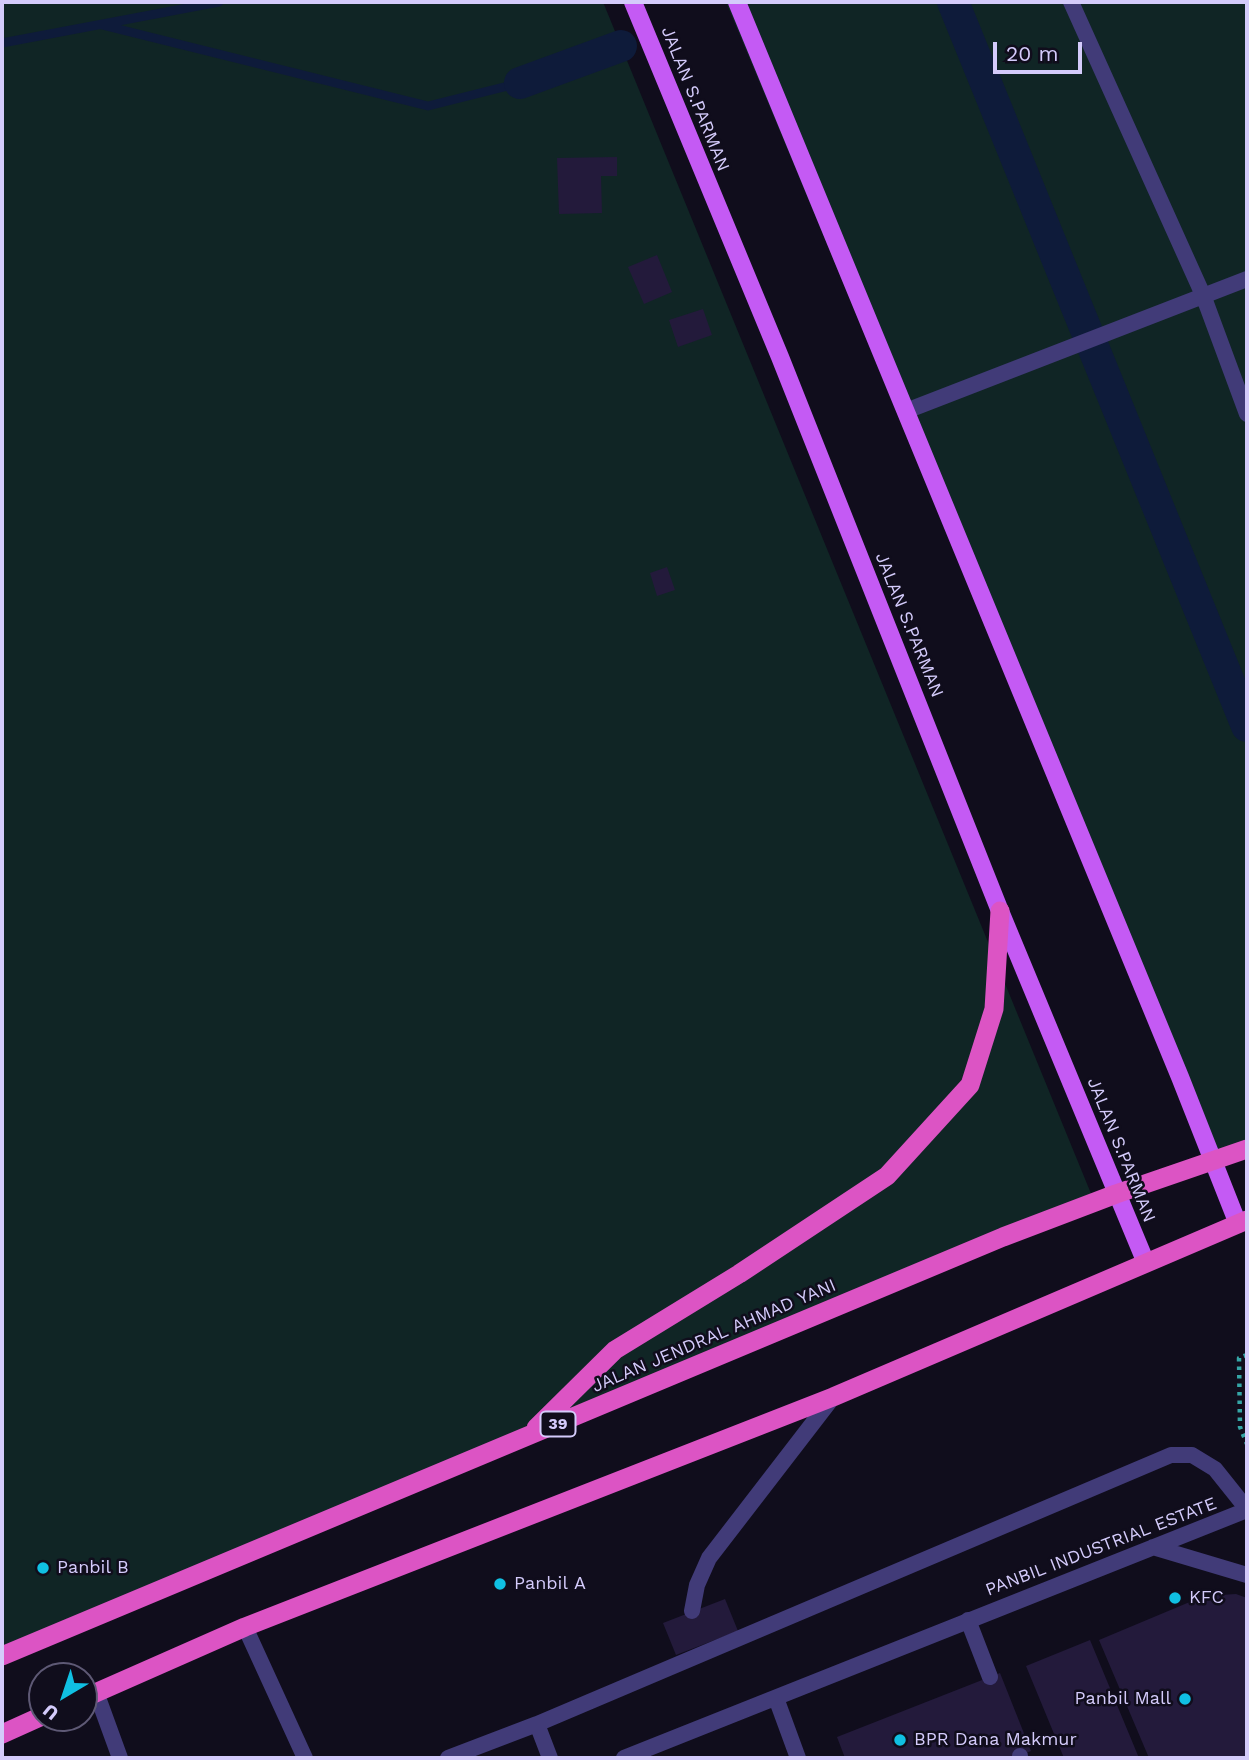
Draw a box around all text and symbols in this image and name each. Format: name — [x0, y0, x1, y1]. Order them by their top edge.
street label: JALAN S.PARMAN — [656, 23, 734, 175]
scale bar — [997, 28, 1086, 72]
text: 20 m — [1006, 41, 1058, 66]
street label: JALAN S.PARMAN — [870, 549, 948, 701]
street label: JALAN S.PARMAN — [1082, 1074, 1160, 1226]
street label: JALAN JENDRAL AHMAD YANI — [589, 1275, 839, 1397]
road number: 39 — [540, 1412, 576, 1436]
street label: PANBIL INDUSTRIAL ESTATE — [982, 1493, 1220, 1601]
place label: Panbil B — [57, 1557, 129, 1579]
marker: Panbil B — [35, 1560, 51, 1576]
place label: Panbil A — [514, 1573, 586, 1595]
marker: Panbil A — [492, 1576, 508, 1592]
place label: KFC — [1189, 1587, 1224, 1609]
marker: KFC — [1167, 1590, 1183, 1606]
north arrow — [28, 1662, 98, 1732]
place label: Panbil Mall — [1075, 1688, 1171, 1710]
marker: Panbil Mall — [1177, 1691, 1193, 1707]
text: U — [38, 1699, 63, 1725]
place label: BPR Dana Makmur — [914, 1729, 1077, 1751]
marker: BPR Dana Makmur — [892, 1732, 908, 1748]

